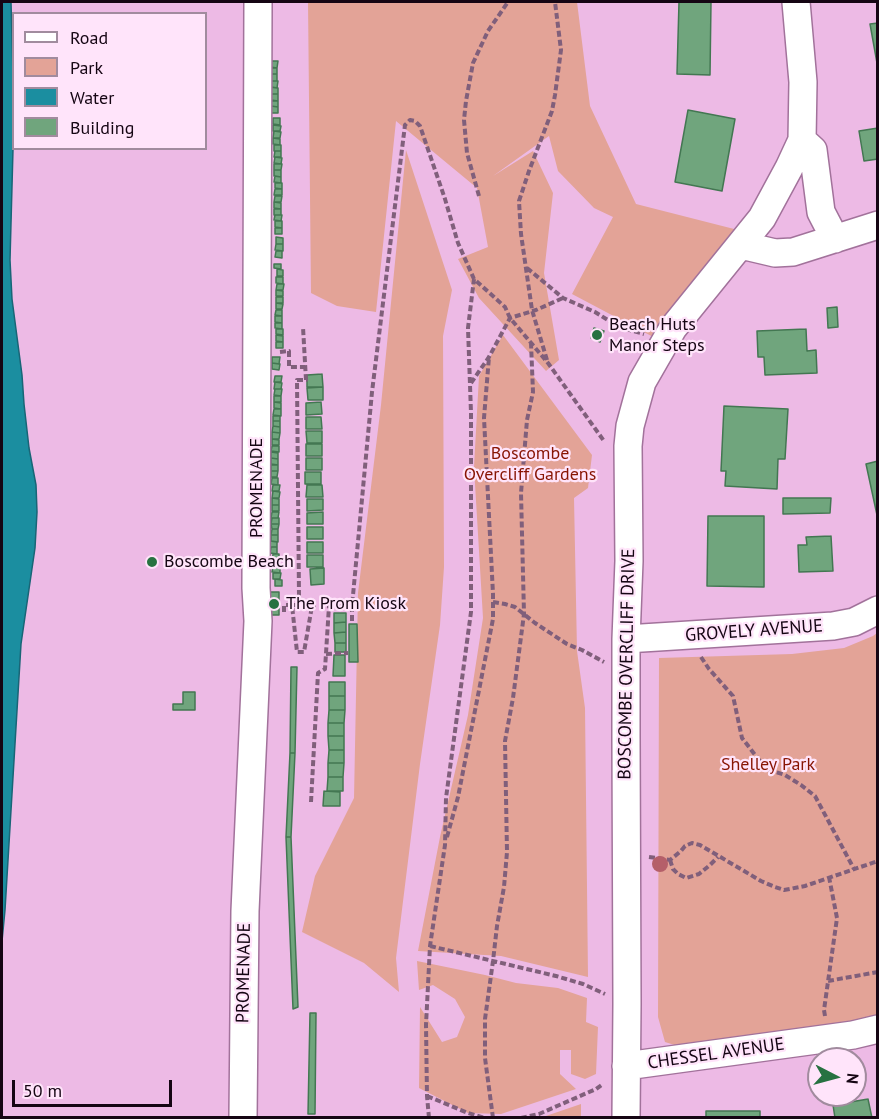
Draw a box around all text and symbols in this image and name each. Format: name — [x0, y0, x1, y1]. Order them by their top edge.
legend — [12, 12, 207, 150]
text: Road — [70, 26, 108, 49]
text: Park — [70, 56, 103, 79]
text: Water — [70, 86, 114, 109]
text: Building — [70, 116, 134, 139]
place label: Beach Huts Manor Steps — [609, 314, 705, 356]
marker: Beach Huts Manor Steps — [590, 328, 604, 342]
street label: PROMENADE — [246, 438, 268, 538]
park label: Boscombe Overcliff Gardens — [464, 443, 596, 486]
street label: BOSCOMBE OVERCLIFF DRIVE — [614, 548, 640, 780]
place label: Boscombe Beach — [164, 551, 294, 573]
marker: Boscombe Beach — [145, 555, 159, 569]
place label: The Prom Kiosk — [286, 593, 406, 615]
marker: The Prom Kiosk — [267, 597, 281, 611]
street label: GROVELY AVENUE — [684, 615, 824, 647]
park label: Shelley Park — [721, 754, 815, 776]
street label: PROMENADE — [232, 923, 256, 1023]
street label: CHESSEL AVENUE — [646, 1034, 786, 1074]
north arrow — [807, 1047, 867, 1107]
scale bar — [15, 1068, 176, 1106]
text: N — [842, 1072, 863, 1085]
text: 50 m — [23, 1079, 62, 1102]

